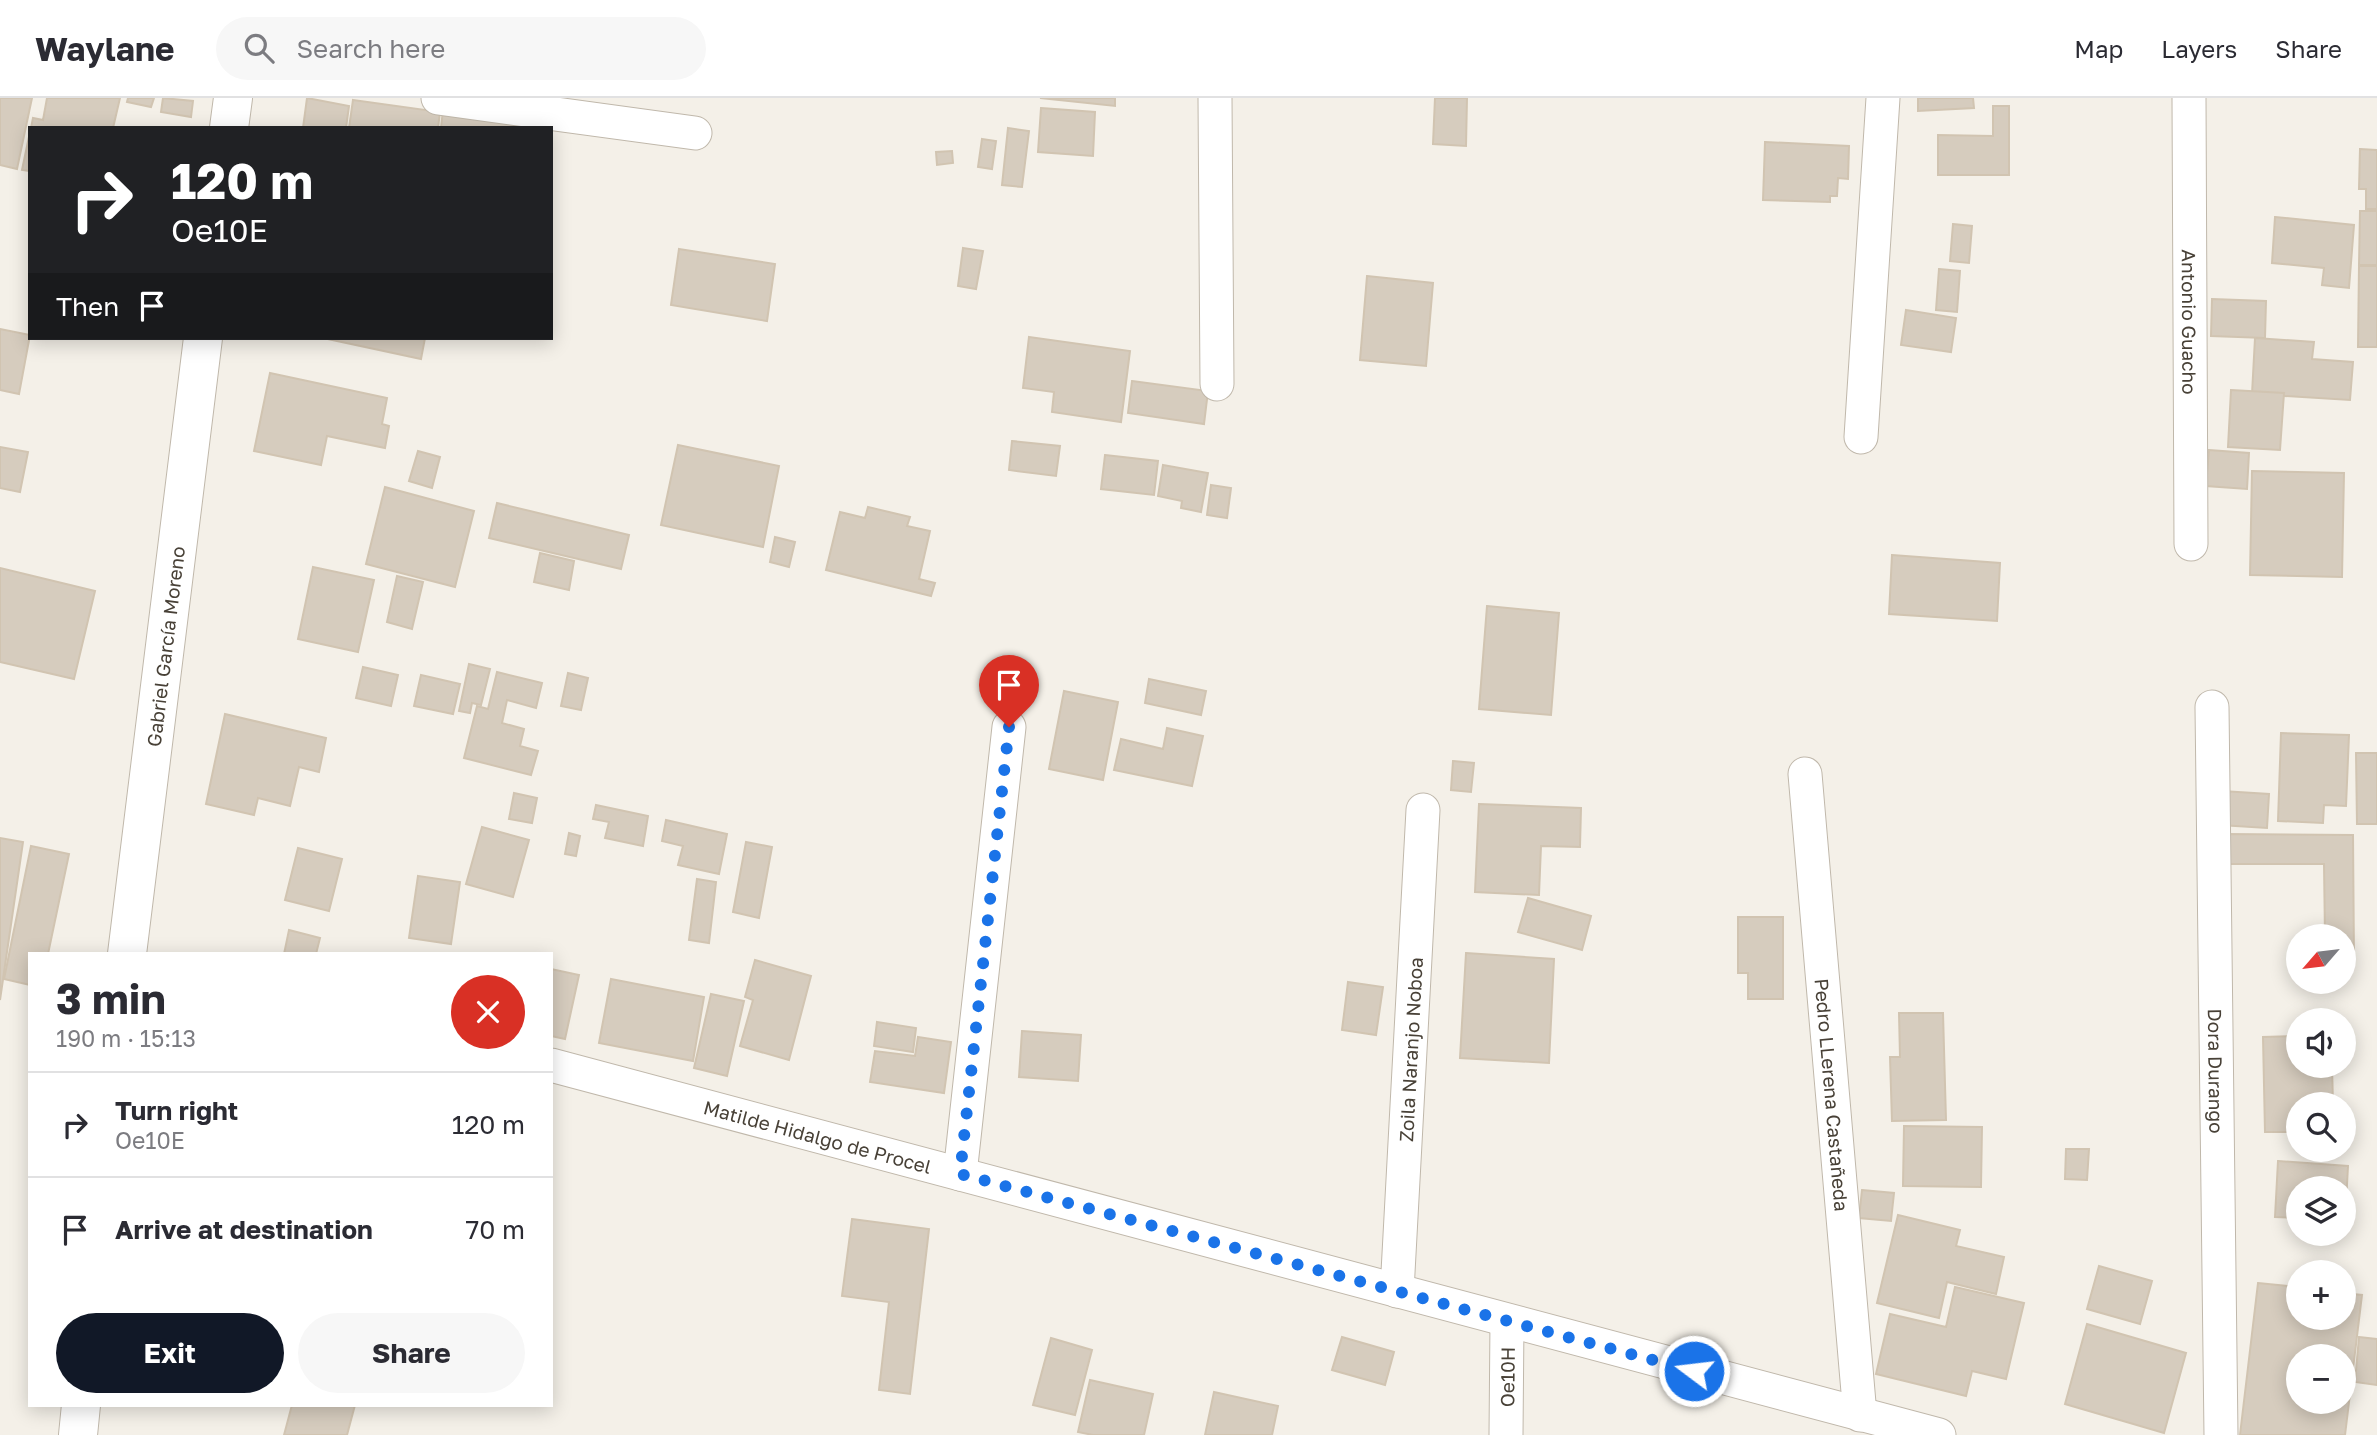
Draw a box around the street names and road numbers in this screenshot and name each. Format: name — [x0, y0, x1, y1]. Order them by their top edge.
street label: Antonio Guacho — [2178, 249, 2202, 395]
street label: Gabriel García Moreno — [141, 545, 189, 748]
street label: Zoila Naranjo Noboa — [1394, 956, 1427, 1142]
street label: Pedro LLerena Castañeda — [1811, 977, 1854, 1212]
street label: Dora Durango — [2204, 1008, 2229, 1134]
street label: Matilde Hidalgo de Procel — [701, 1095, 934, 1177]
street label: Oe10H — [1495, 1347, 1518, 1407]

